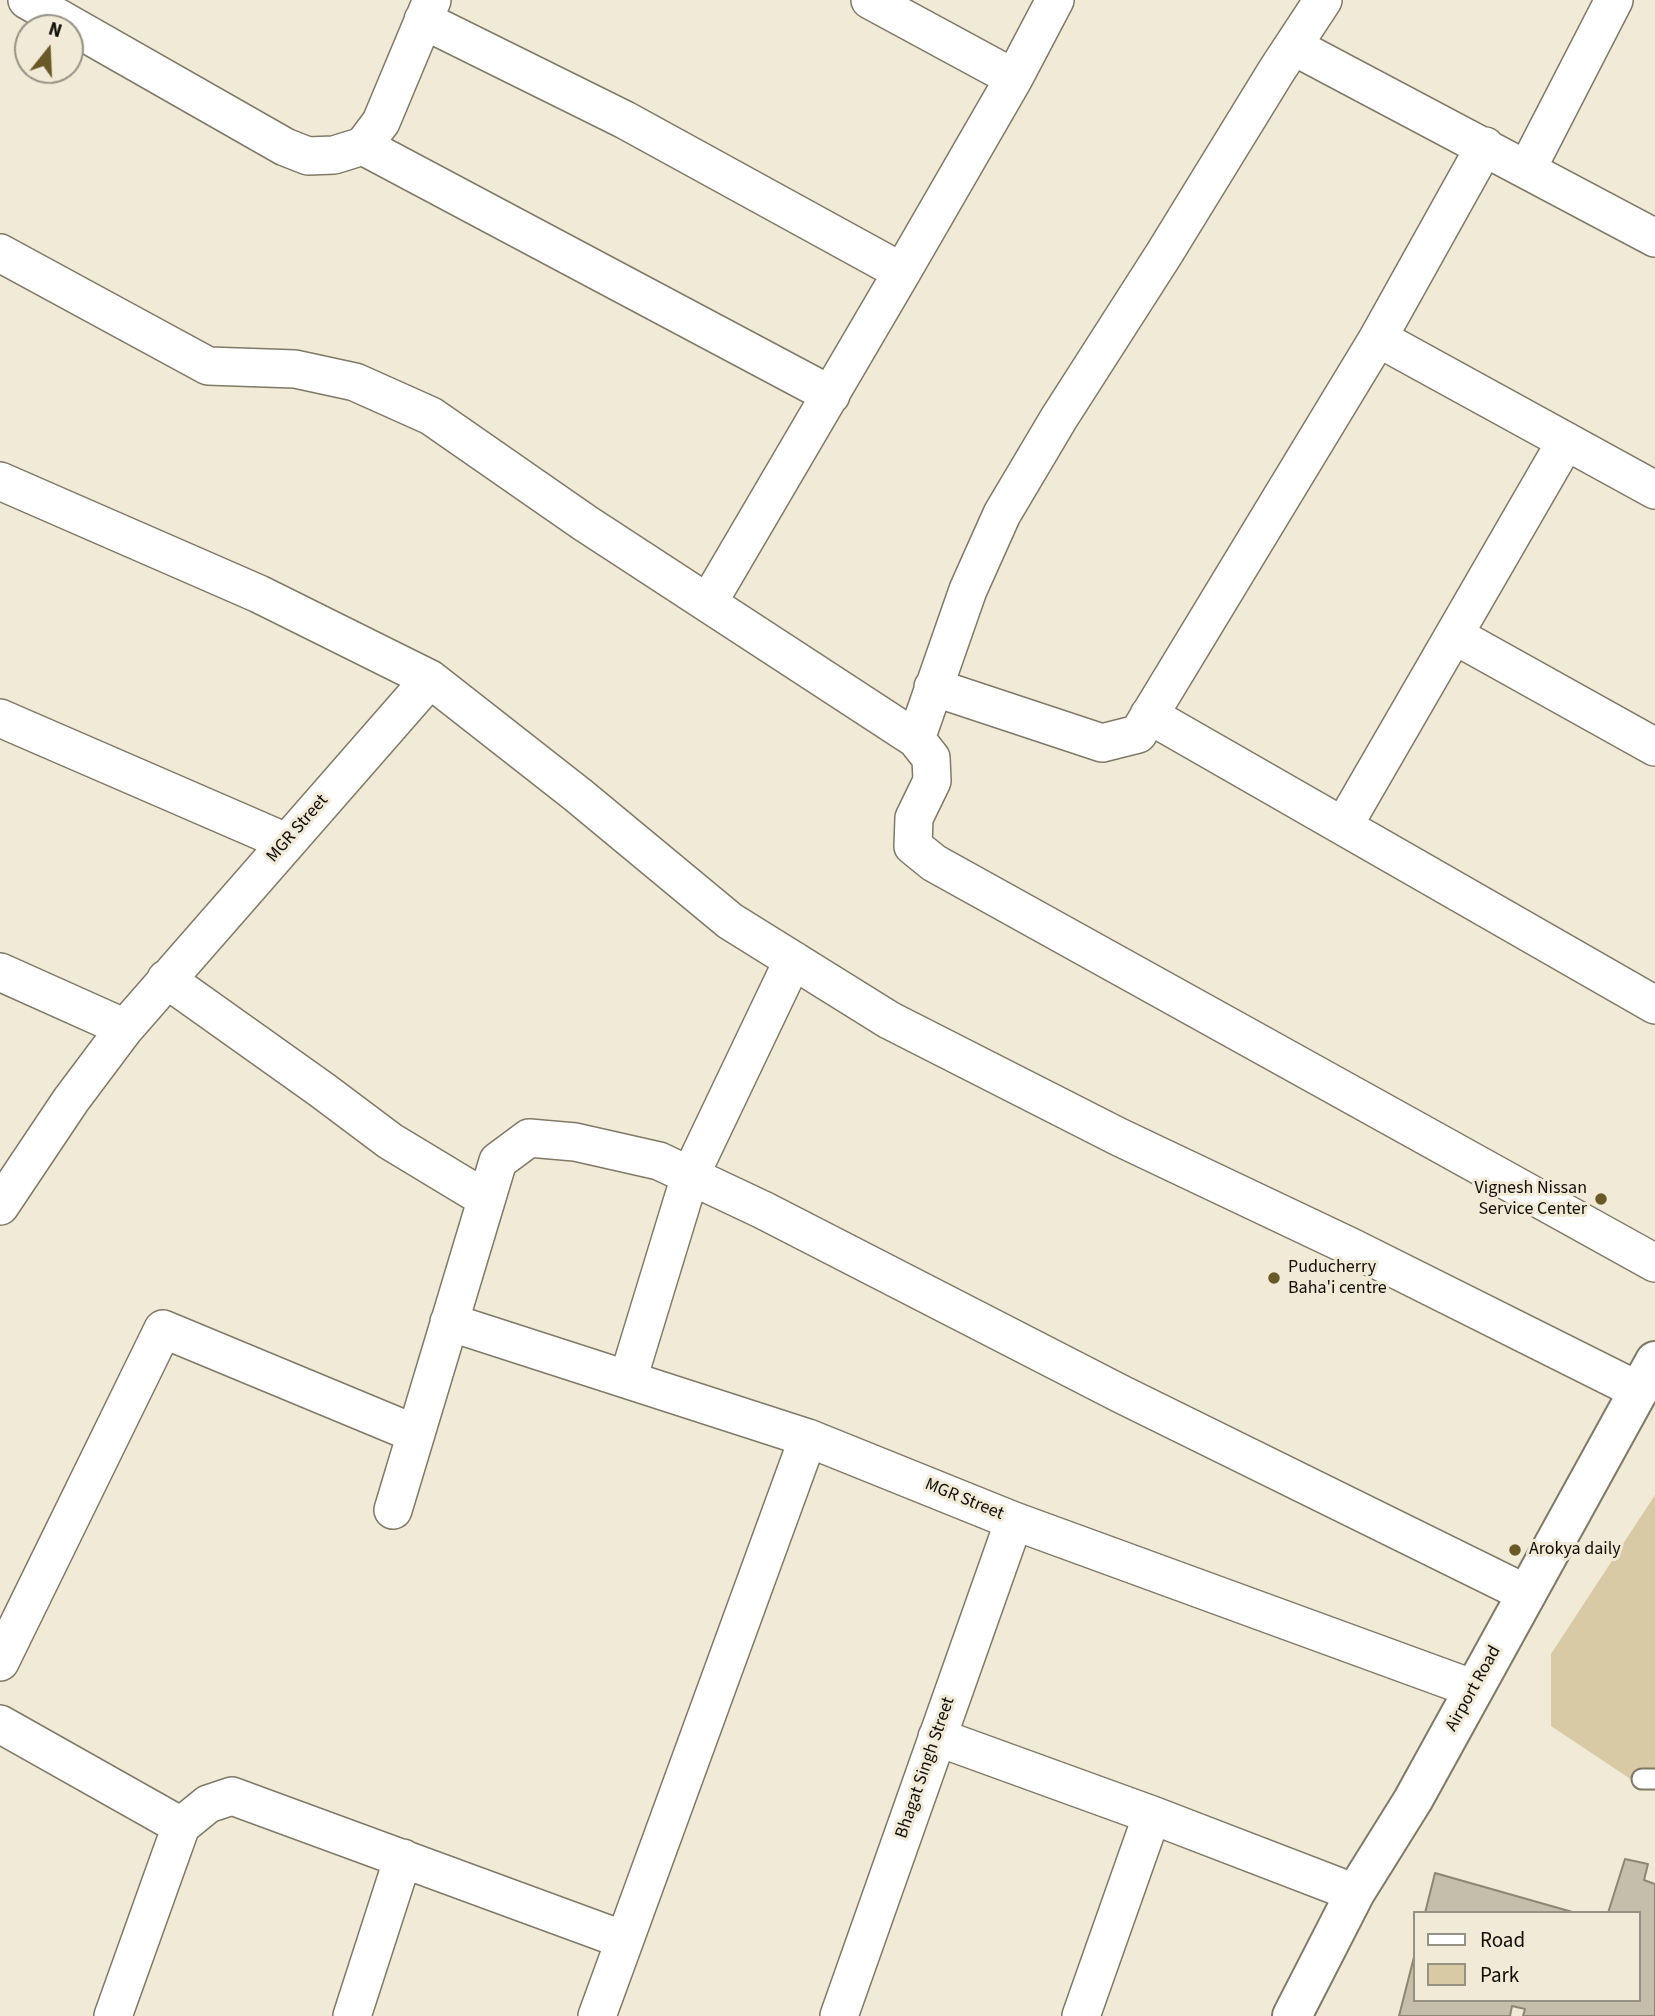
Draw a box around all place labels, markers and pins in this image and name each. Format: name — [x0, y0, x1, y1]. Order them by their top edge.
place label: Vignesh Nissan Service Center — [1474, 1178, 1587, 1220]
marker: Vignesh Nissan Service Center — [1593, 1191, 1609, 1207]
place label: Puducherry Baha'i centre — [1288, 1257, 1387, 1300]
marker: Puducherry Baha'i centre — [1266, 1270, 1282, 1286]
place label: Arokya daily — [1529, 1539, 1621, 1561]
marker: Arokya daily — [1507, 1542, 1523, 1558]

